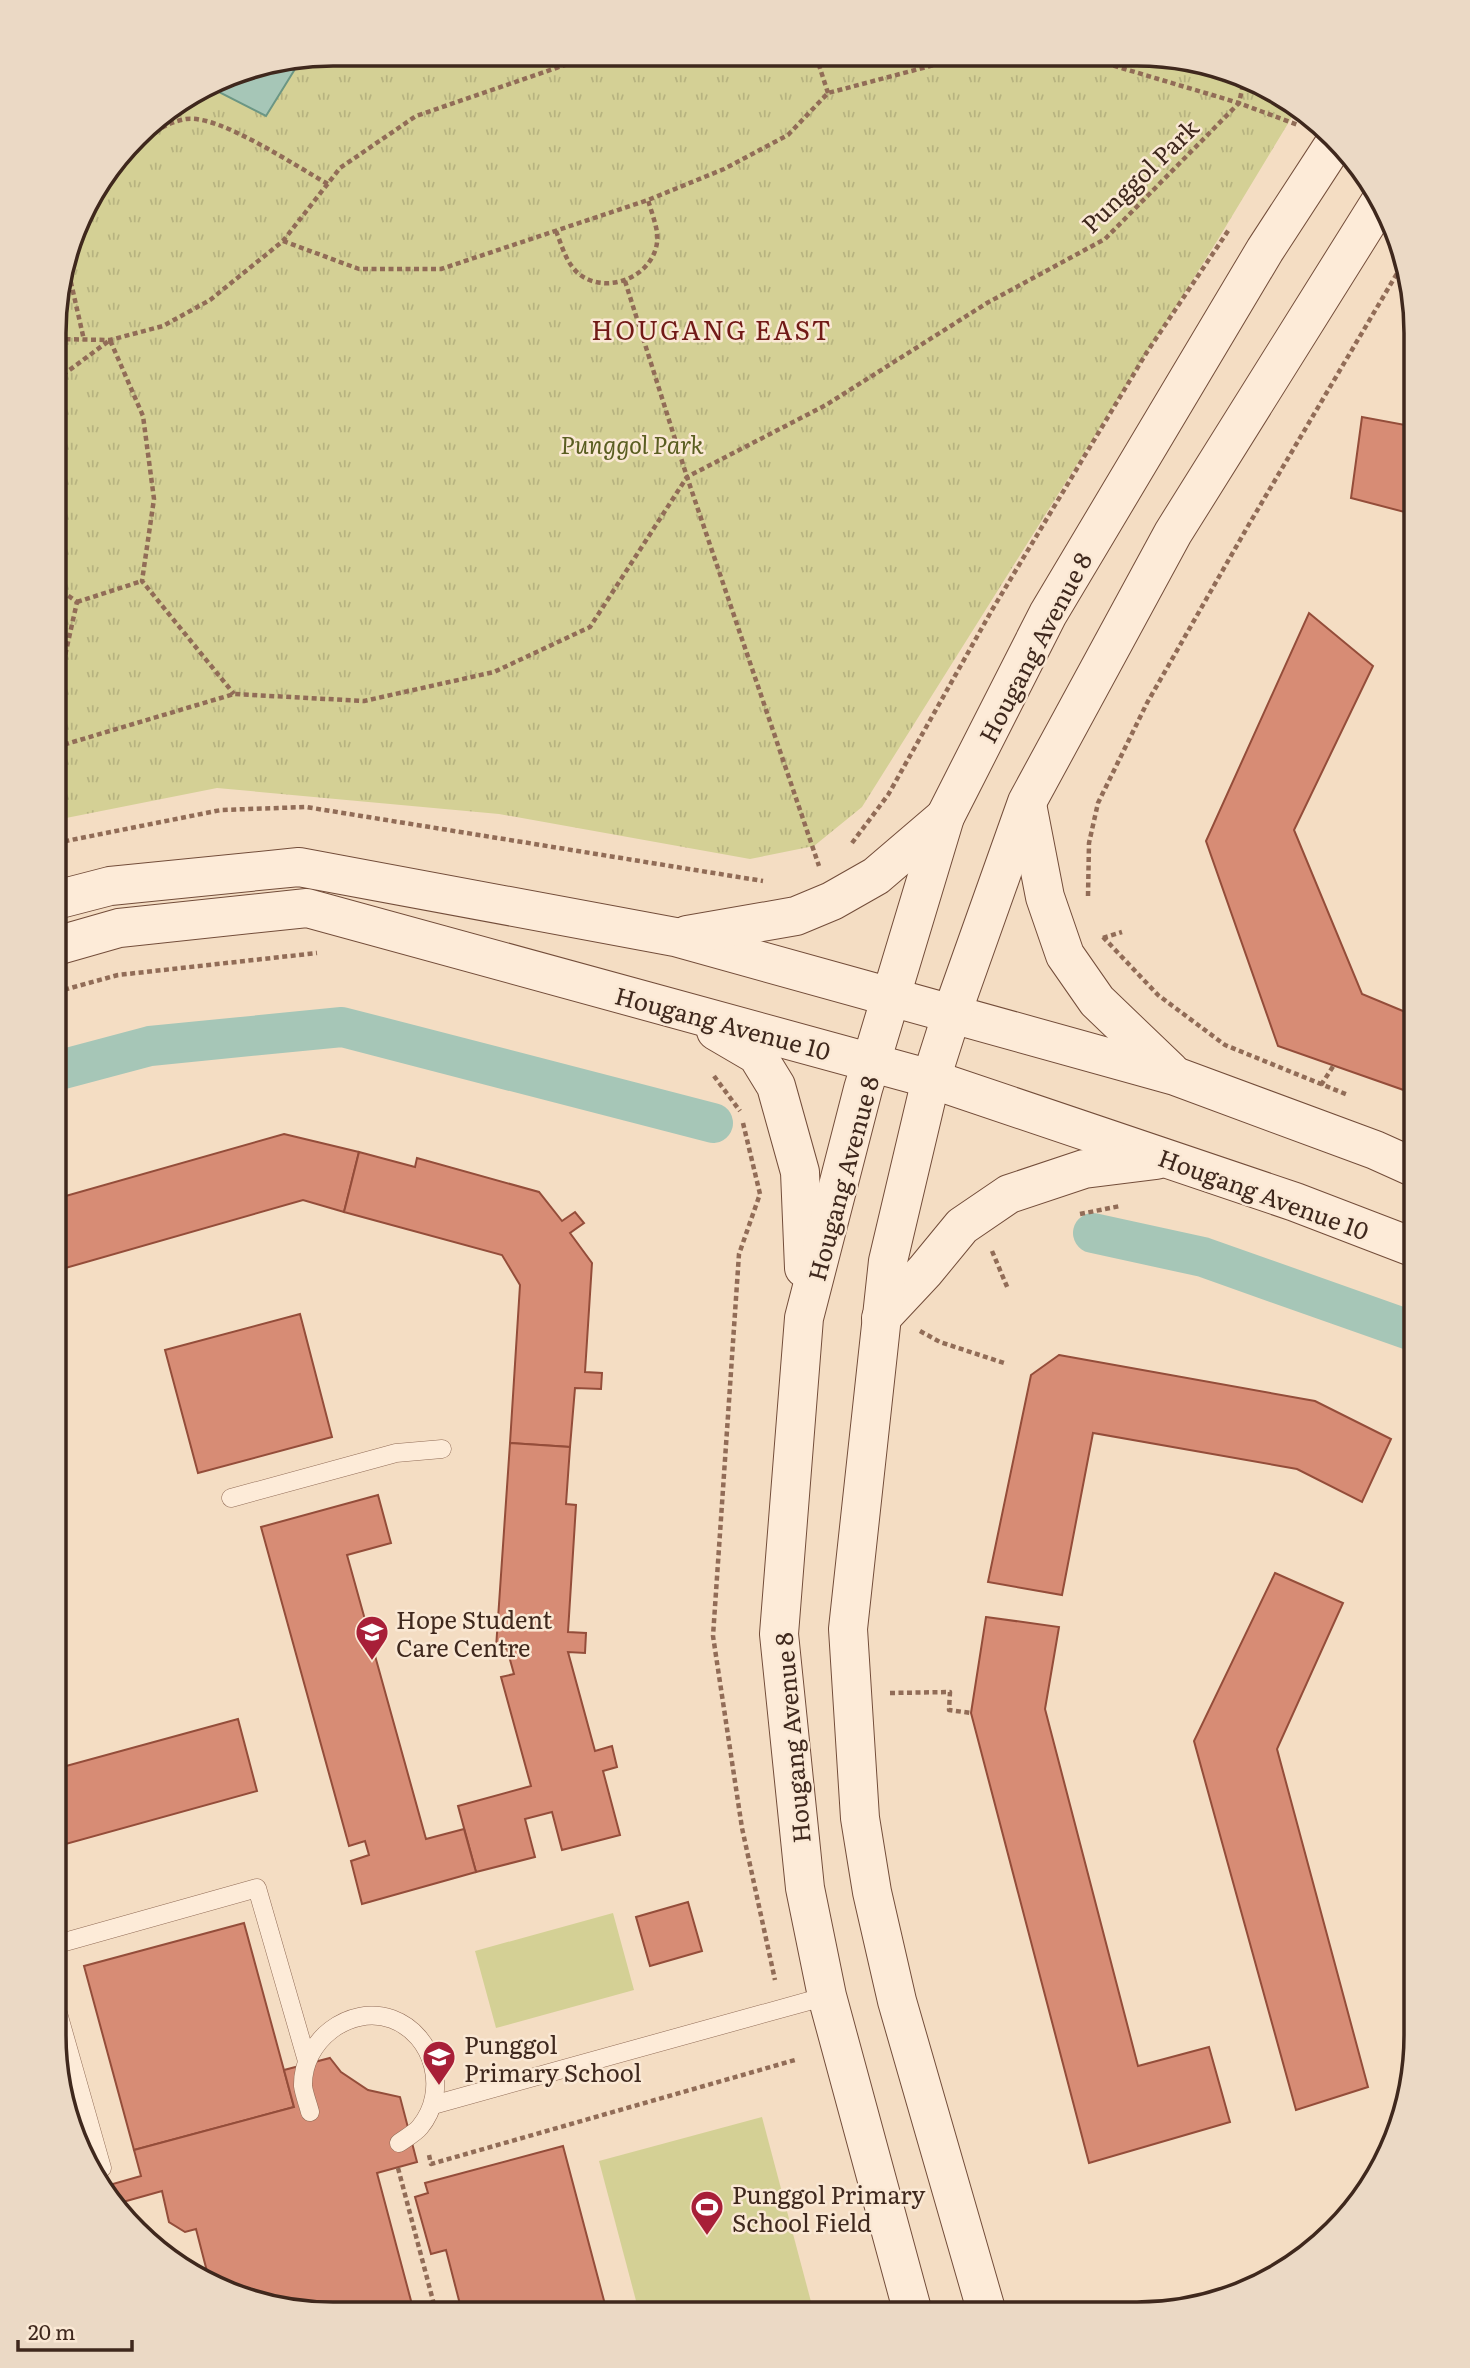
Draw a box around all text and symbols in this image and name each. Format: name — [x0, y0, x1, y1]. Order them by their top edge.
street label: Punggol Park — [1073, 110, 1206, 240]
district label: HOUGANG EAST — [591, 309, 833, 348]
park label: Punggol Park — [560, 426, 705, 461]
street label: Hougang Avenue 8 — [969, 546, 1099, 748]
street label: Hougang Avenue 10 — [611, 976, 835, 1068]
street label: Hougang Avenue 8 — [798, 1071, 886, 1285]
street label: Hougang Avenue 10 — [1154, 1139, 1374, 1247]
place label: Hope Student Care Centre — [396, 1601, 552, 1664]
school or university icon: Hope Student Care Centre — [353, 1613, 391, 1662]
street label: Hougang Avenue 8 — [764, 1631, 818, 1845]
place label: Punggol Primary School — [464, 2026, 641, 2089]
school or university icon: Punggol Primary School — [420, 2038, 458, 2087]
place label: Punggol Primary School Field — [732, 2176, 926, 2239]
sports icon: Punggol Primary School Field — [688, 2188, 726, 2237]
scale bar — [18, 2308, 131, 2352]
text: 20 m — [28, 2315, 75, 2346]

